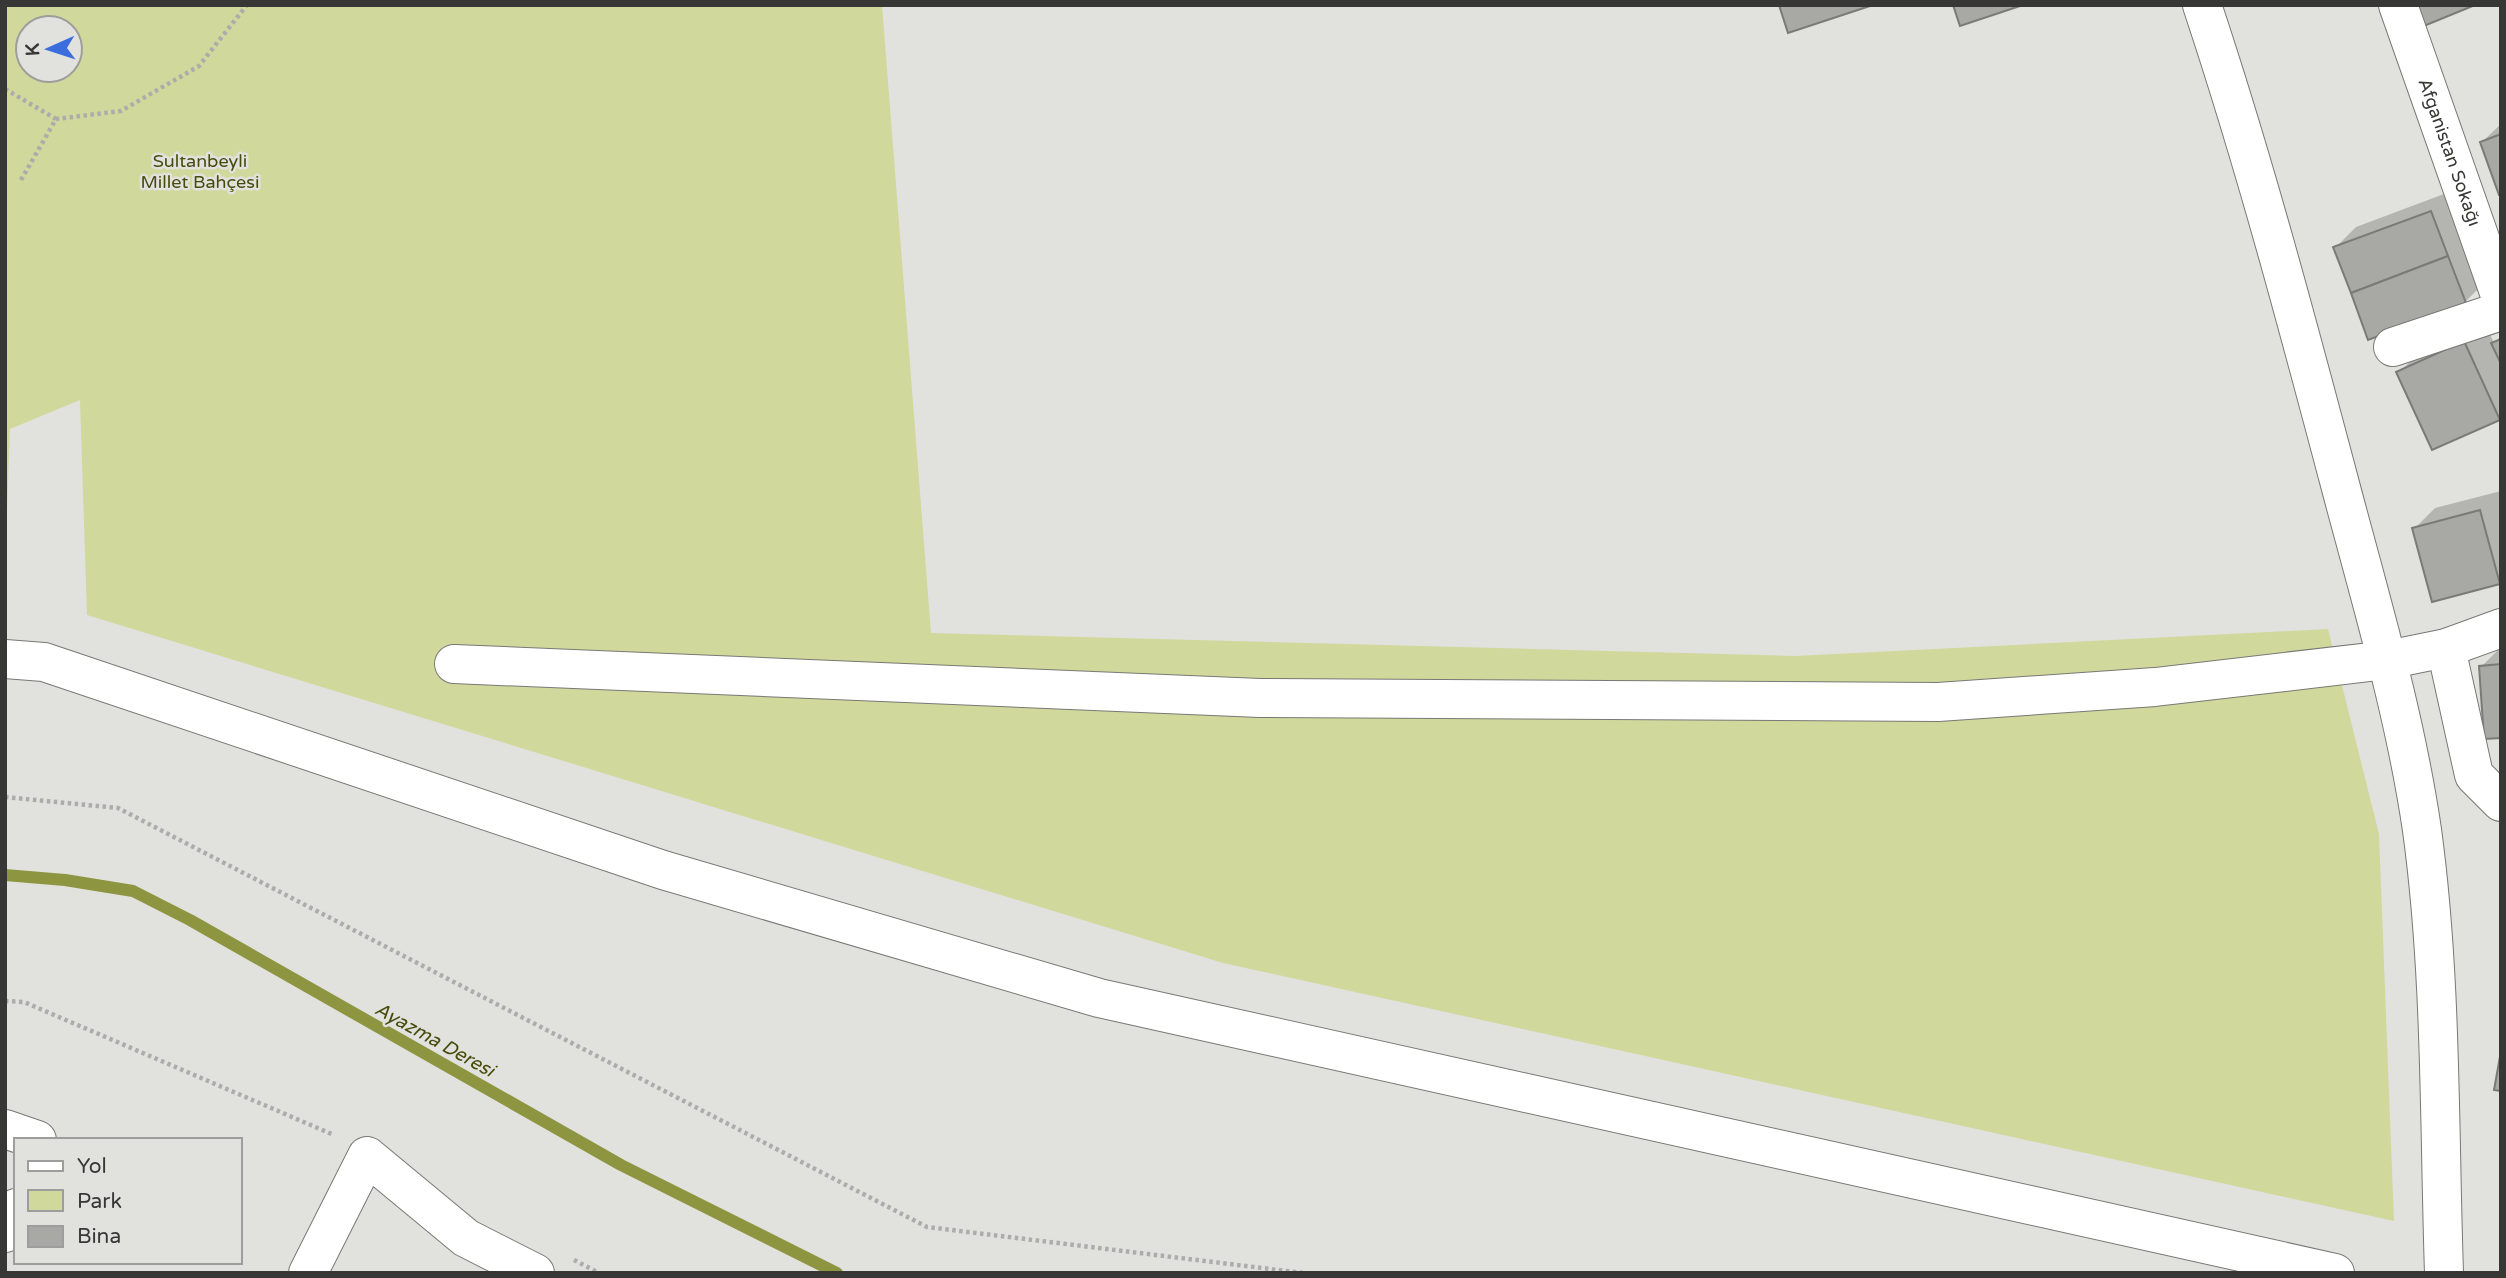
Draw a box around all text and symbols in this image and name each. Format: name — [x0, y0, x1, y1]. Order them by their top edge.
north arrow — [14, 14, 84, 84]
text: K — [22, 43, 44, 57]
street label: Afganistan Sokağı — [2414, 75, 2486, 229]
park label: Sultanbeyli Millet Bahçesi — [141, 150, 259, 193]
water label: Ayazma Deresi — [371, 998, 500, 1083]
legend — [14, 1138, 242, 1264]
text: Yol — [77, 1154, 107, 1179]
text: Park — [77, 1189, 122, 1214]
text: Bina — [77, 1224, 121, 1249]

